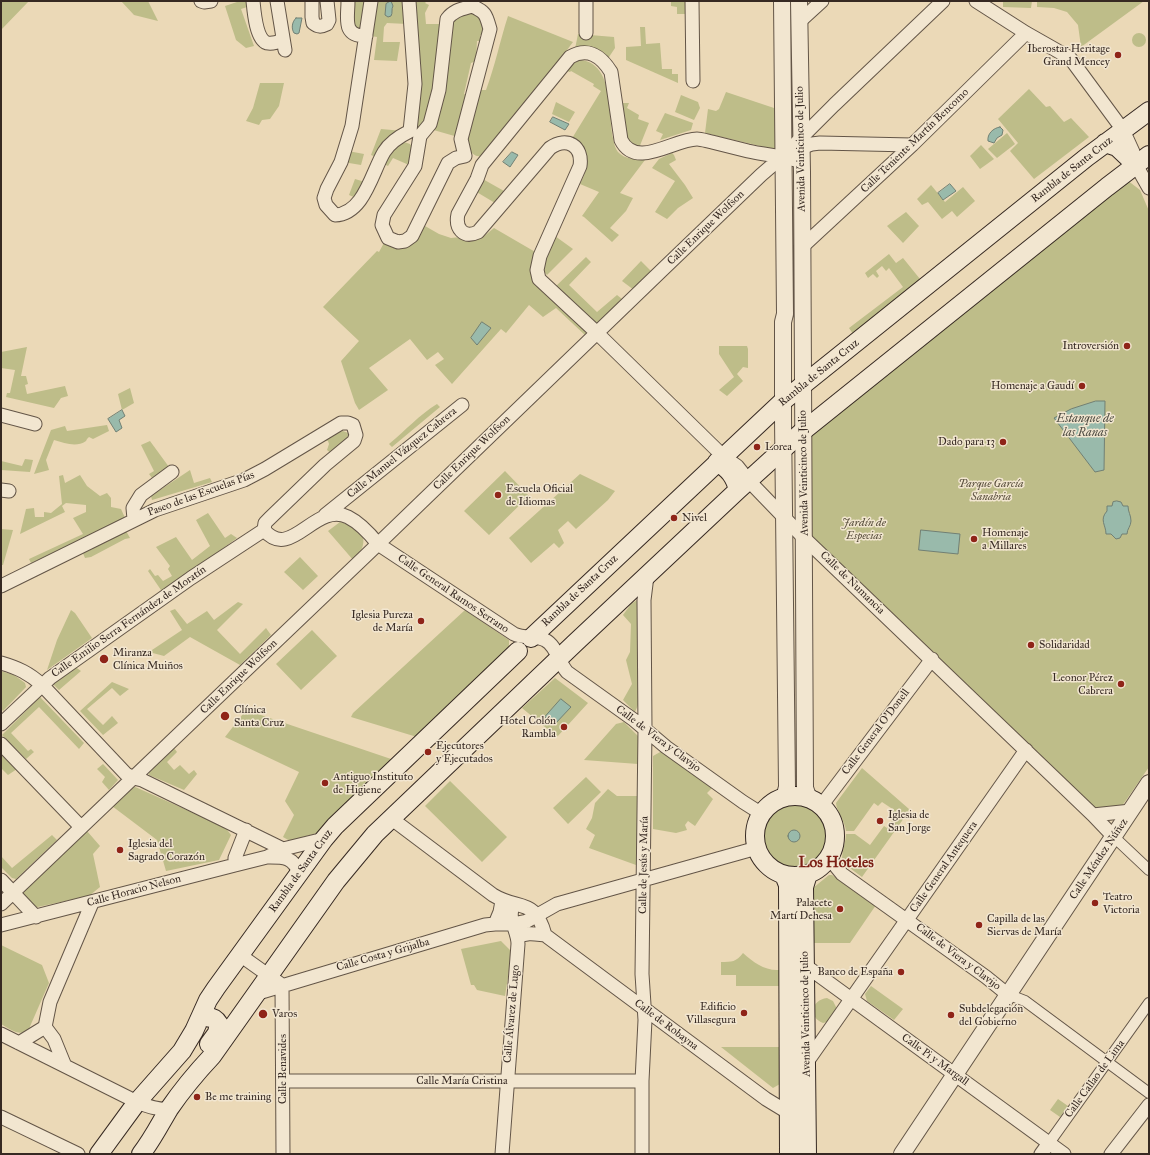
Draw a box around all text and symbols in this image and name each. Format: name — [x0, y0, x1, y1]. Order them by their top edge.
place label: Iberostar Heritage Grand Mencey — [1027, 42, 1110, 68]
marker: Iberostar Heritage Grand Mencey — [1113, 50, 1123, 60]
street label: Avenida Veinticinco de Julio — [793, 86, 809, 212]
street label: Calle Teniente Martín Bencomo — [858, 86, 972, 196]
street label: Rambla de Santa Cruz — [1029, 134, 1115, 206]
street label: Calle Enrique Wolfson — [665, 188, 747, 268]
street label: Rambla de Santa Cruz — [776, 336, 862, 410]
place label: Introversión — [1062, 339, 1119, 353]
marker: Introversión — [1122, 341, 1132, 351]
place label: Homenaje a Gaudí — [991, 379, 1074, 393]
marker: Homenaje a Gaudí — [1077, 381, 1087, 391]
street label: Calle Manuel Vázquez Cabrera — [345, 405, 459, 501]
street label: Avenida Veinticinco de Julio — [796, 410, 812, 536]
water label: Estanque de las Ranas — [1056, 412, 1114, 440]
street label: Calle Enrique Wolfson — [431, 413, 513, 493]
place label: Dado para 13 — [938, 435, 995, 449]
marker: Dado para 13 — [998, 437, 1008, 447]
place label: Lorea — [765, 440, 792, 454]
marker: Lorea — [752, 442, 762, 452]
street label: Paseo de las Escuelas Pías — [146, 469, 256, 519]
park label: Parque García Sanabria — [958, 477, 1024, 503]
place label: Escuela Oficial de Idiomas — [506, 482, 573, 508]
marker: Escuela Oficial de Idiomas — [493, 490, 503, 500]
place label: Nivel — [682, 511, 707, 525]
marker: Nivel — [669, 513, 679, 523]
park label: Jardín de Especias — [842, 516, 886, 542]
place label: Homenaje a Millares — [982, 526, 1029, 552]
marker: Homenaje a Millares — [969, 534, 979, 544]
street label: Calle de Numancia — [817, 549, 887, 617]
street label: Calle General Ramos Serrano — [395, 552, 511, 636]
street label: Rambla de Santa Cruz — [539, 552, 621, 630]
street label: Calle Emilio Serra Fernández de Moratín — [49, 563, 209, 681]
place label: Iglesia Pureza de María — [351, 608, 413, 634]
marker: Iglesia Pureza de María — [416, 616, 426, 626]
street label: Calle Enrique Wolfson — [198, 637, 280, 717]
place label: Solidaridad — [1039, 638, 1090, 652]
marker: Solidaridad — [1026, 640, 1036, 650]
place label: Miranza Clínica Muiños — [113, 646, 183, 672]
marker: Miranza Clínica Muiños — [98, 653, 110, 665]
place label: Leonor Pérez Cabrera — [1052, 671, 1113, 697]
marker: Leonor Pérez Cabrera — [1116, 679, 1126, 689]
street label: Calle General O'Donell — [839, 686, 913, 778]
place label: Clínica Santa Cruz — [234, 703, 284, 729]
street label: Calle de Viera y Clavijo — [613, 703, 703, 775]
marker: Clínica Santa Cruz — [219, 710, 231, 722]
place label: Hotel Colón Rambla — [500, 714, 556, 740]
marker: Hotel Colón Rambla — [559, 722, 569, 732]
place label: Ejecutores y Ejecutados — [436, 739, 493, 765]
marker: Ejecutores y Ejecutados — [423, 747, 433, 757]
place label: Antiguo Instituto de Higiene — [333, 770, 413, 796]
marker: Antiguo Instituto de Higiene — [320, 778, 330, 788]
place label: Iglesia de San Jorge — [888, 808, 931, 834]
street label: Calle de Jesús y María — [637, 816, 651, 914]
marker: Iglesia de San Jorge — [875, 816, 885, 826]
street label: Calle Méndez Núñez — [1067, 816, 1131, 902]
street label: Calle General Antequera — [907, 819, 981, 915]
street label: Rambla de Santa Cruz — [266, 827, 336, 915]
place label: Iglesia del Sagrado Corazón — [128, 837, 205, 863]
marker: Iglesia del Sagrado Corazón — [115, 845, 125, 855]
district label: Los Hoteles — [798, 854, 874, 872]
street label: Calle Horacio Nelson — [86, 872, 182, 910]
place label: Teatro Victoria — [1103, 890, 1140, 916]
place label: Palacete Martí Dehesa — [770, 896, 832, 922]
marker: Teatro Victoria — [1090, 898, 1100, 908]
marker: Palacete Martí Dehesa — [835, 904, 845, 914]
place label: Capilla de las Siervas de María — [987, 912, 1062, 938]
marker: Capilla de las Siervas de María — [974, 920, 984, 930]
street label: Calle de Viera y Clavijo — [913, 921, 1003, 993]
street label: Calle Costa y Grijalba — [335, 935, 431, 975]
street label: Avenida Veinticinco de Julio — [798, 951, 814, 1077]
street label: Calle Álvarez de Lugo — [501, 964, 523, 1064]
place label: Banco de España — [817, 965, 893, 979]
marker: Banco de España — [896, 967, 906, 977]
street label: Calle de Robayna — [632, 997, 700, 1053]
place label: Edificio Villasegura — [686, 1000, 736, 1026]
place label: Subdelegación del Gobierno — [959, 1002, 1023, 1028]
place label: Varos — [272, 1007, 297, 1021]
marker: Varos — [257, 1008, 269, 1020]
marker: Edificio Villasegura — [739, 1008, 749, 1018]
marker: Subdelegación del Gobierno — [946, 1010, 956, 1020]
street label: Calle Pi y Margall — [899, 1031, 971, 1089]
street label: Calle Benavides — [276, 1034, 290, 1104]
street label: Calle Callao de Lima — [1062, 1037, 1128, 1121]
street label: Calle María Cristina — [416, 1074, 508, 1088]
place label: Be me training — [205, 1090, 271, 1104]
marker: Be me training — [192, 1092, 202, 1102]

